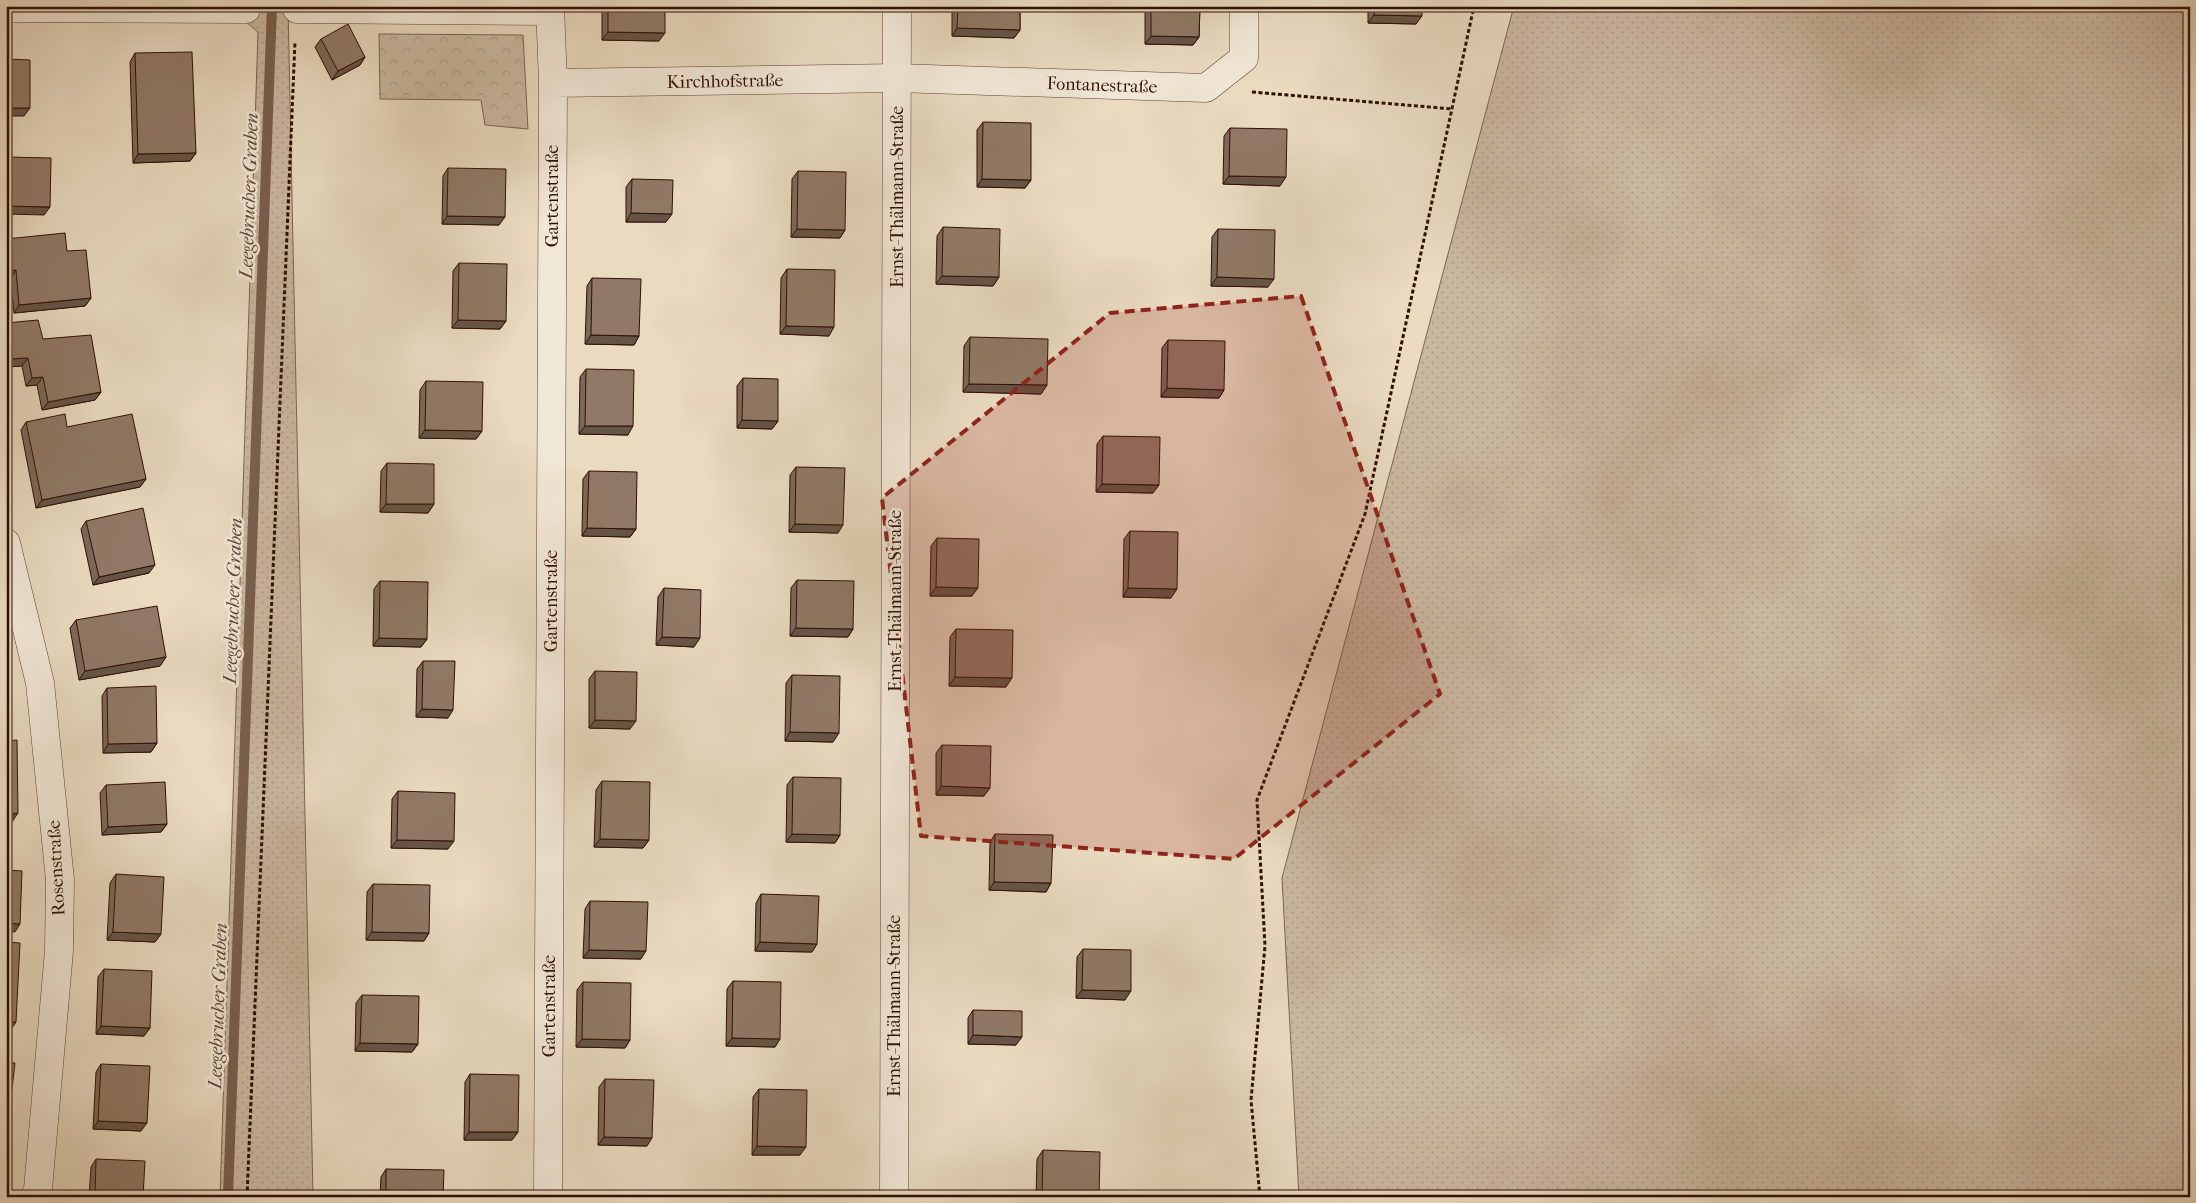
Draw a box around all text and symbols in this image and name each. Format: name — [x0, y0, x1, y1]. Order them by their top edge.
street label: Kirchhofstraße — [666, 70, 784, 93]
street label: Fontanestraße — [1046, 73, 1158, 98]
street label: Ernst-Thälmann-Straße — [887, 106, 908, 288]
water label: Leegebrucher Graben — [235, 113, 263, 282]
street label: Gartenstraße — [542, 145, 563, 247]
street label: Ernst-Thälmann-Straße — [885, 510, 906, 692]
water label: Leegebrucher Graben — [219, 518, 247, 687]
street label: Gartenstraße — [541, 550, 562, 652]
street label: Rosenstraße — [44, 820, 69, 916]
street label: Ernst-Thälmann-Straße — [884, 915, 905, 1097]
water label: Leegebrucher Graben — [204, 923, 232, 1092]
street label: Gartenstraße — [539, 955, 560, 1057]

